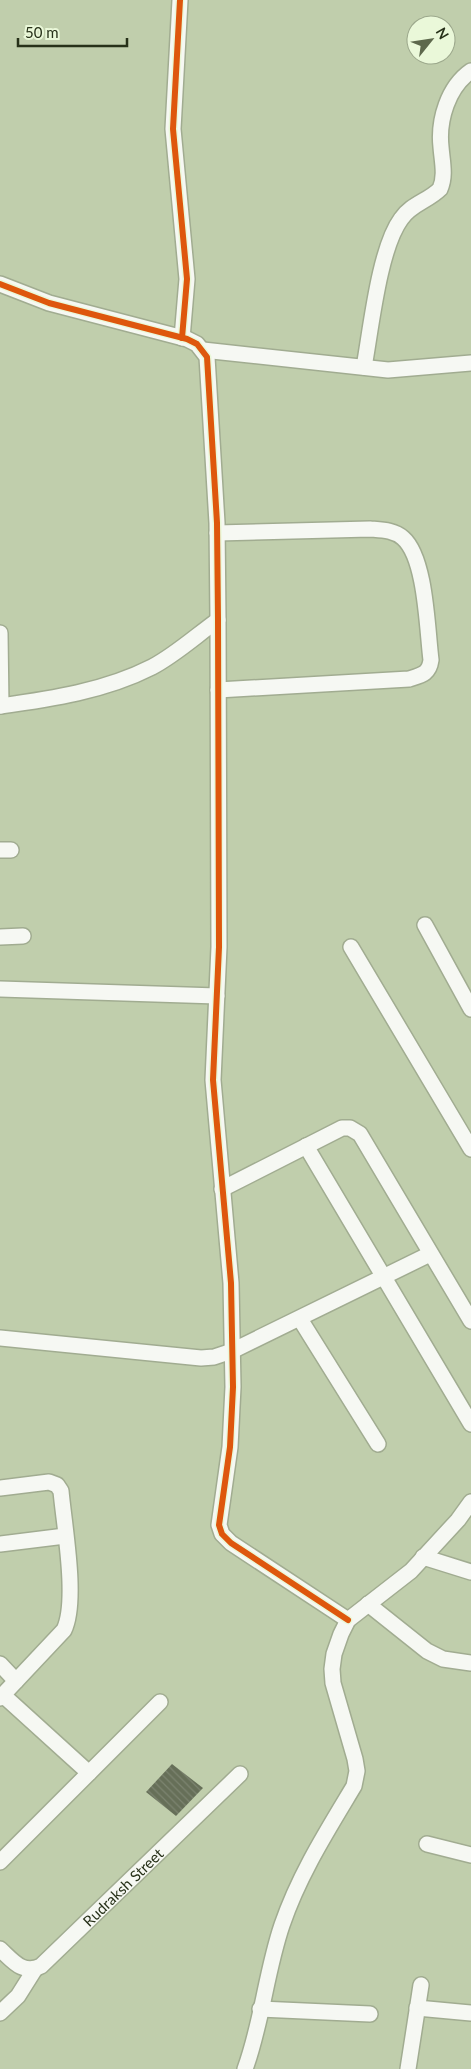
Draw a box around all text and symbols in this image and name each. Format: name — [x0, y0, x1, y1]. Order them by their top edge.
scale bar — [18, 15, 126, 47]
north arrow — [406, 15, 456, 65]
text: 50 m — [25, 23, 59, 41]
text: N — [433, 24, 453, 42]
street label: Rudraksh Street — [79, 1844, 167, 1930]

